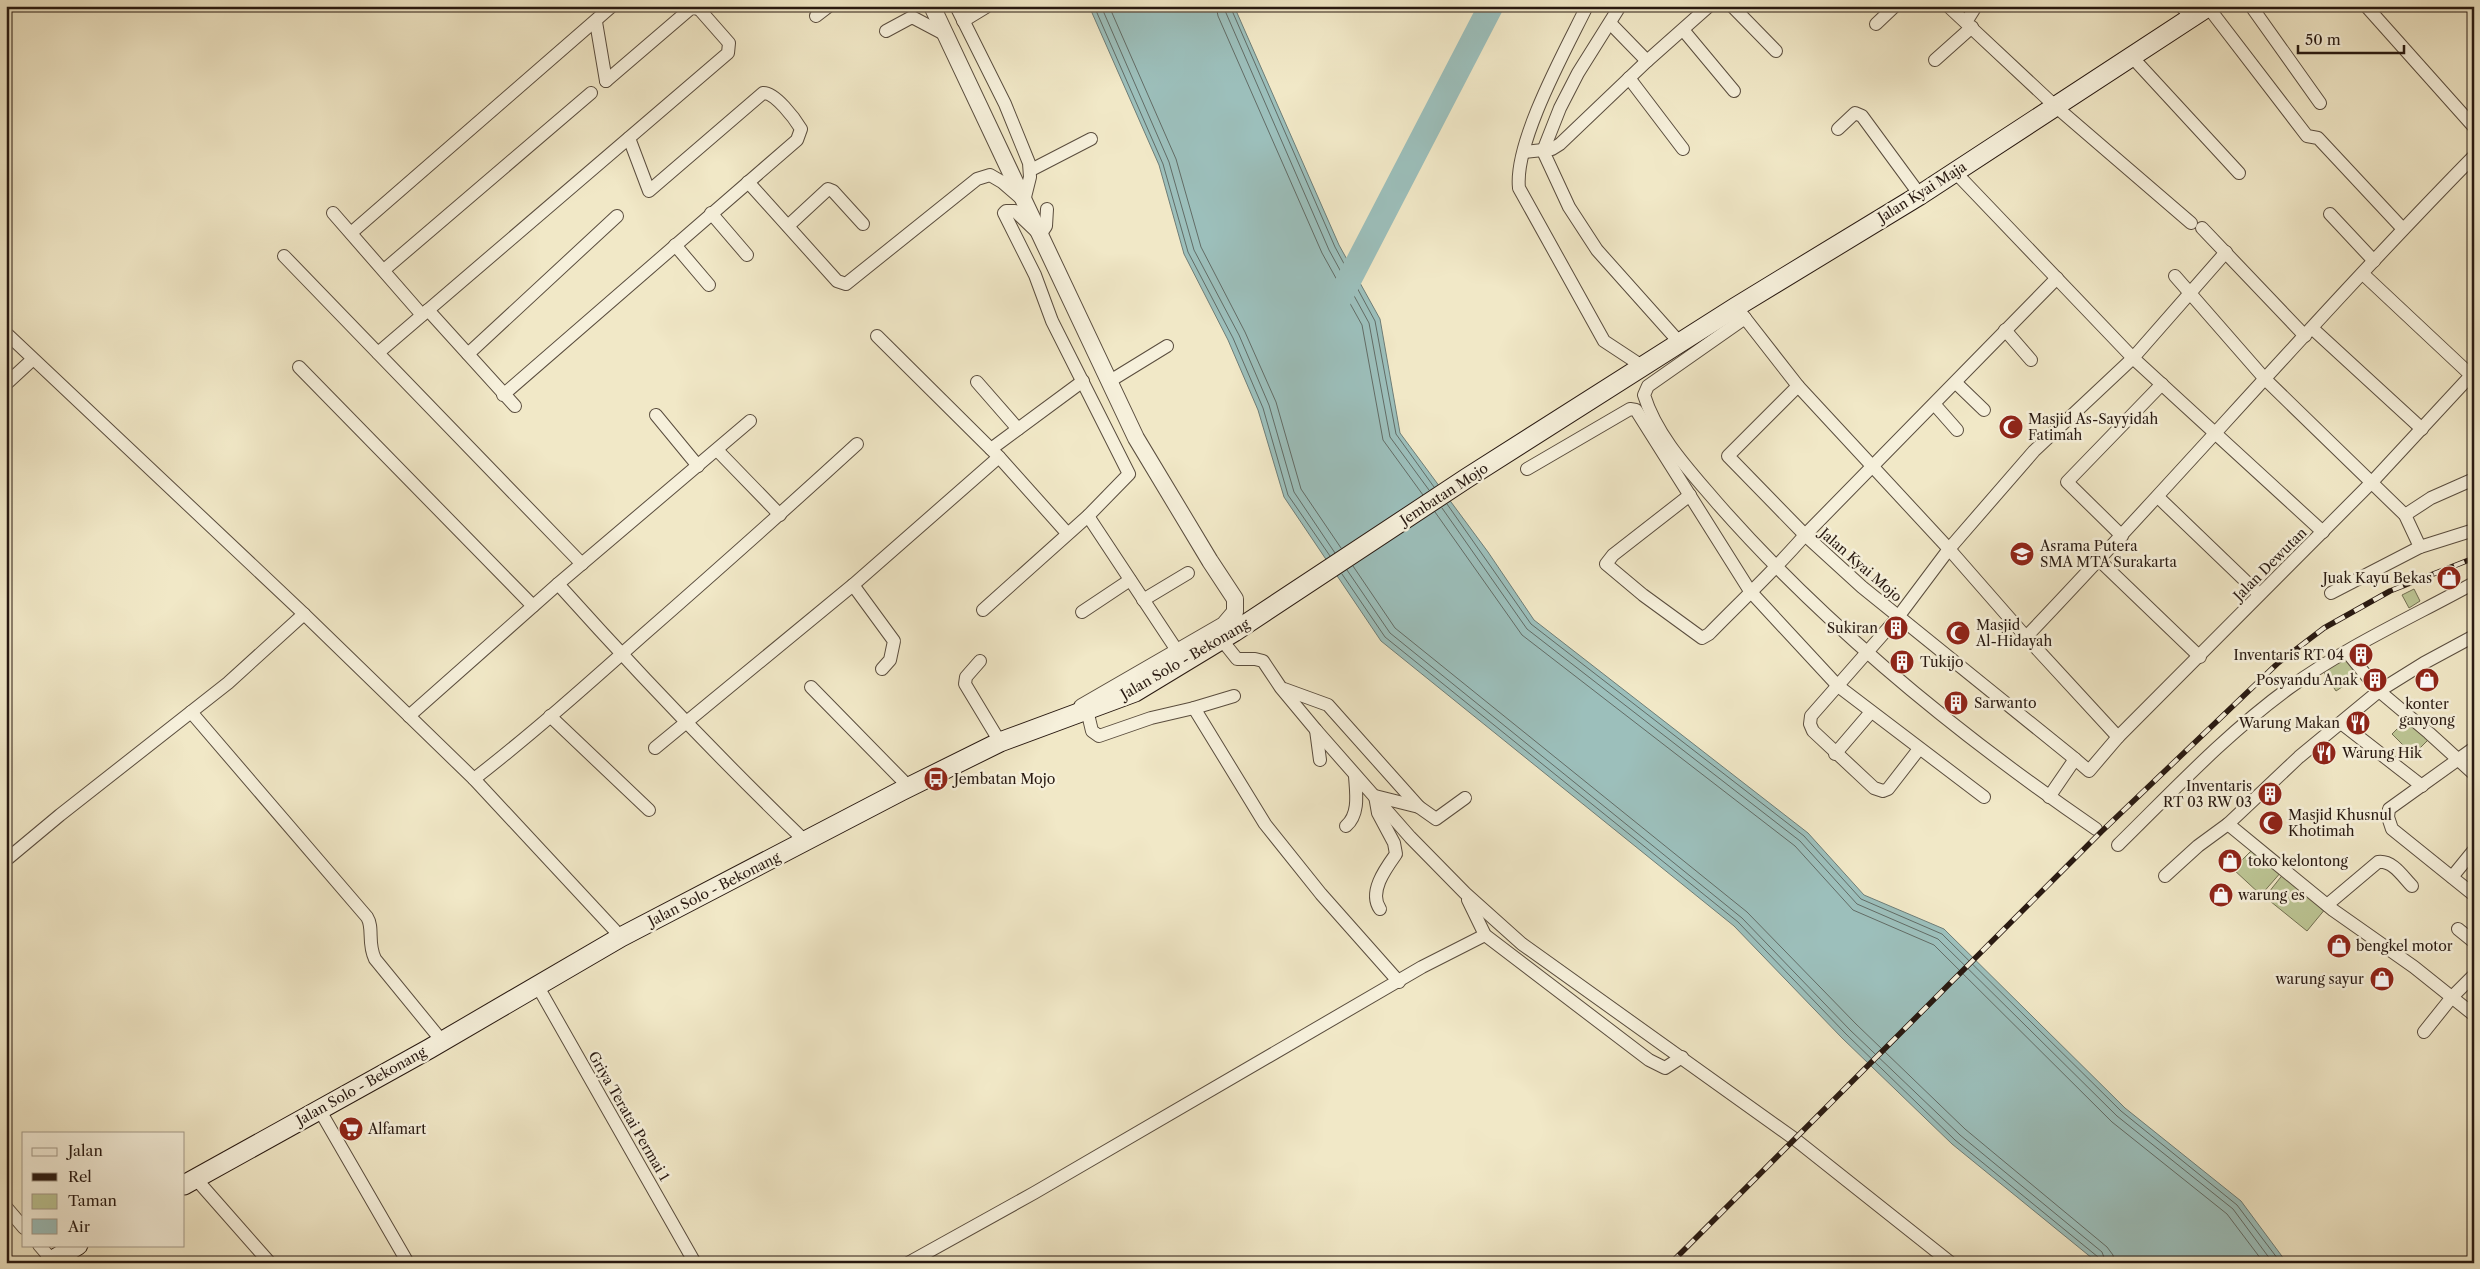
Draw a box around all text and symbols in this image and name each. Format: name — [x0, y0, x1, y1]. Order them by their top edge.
scale bar — [2298, 22, 2404, 54]
text: 50 m — [2305, 30, 2341, 49]
street label: Jalan Kyai Maja — [1873, 157, 1970, 228]
place label: Masjid As-Sayyidah Fatimah — [2028, 410, 2158, 444]
mosque icon: Masjid As-Sayyidah Fatimah — [1998, 414, 2024, 440]
street label: Jembatan Mojo — [1395, 459, 1491, 530]
street label: Jalan Kyai Mojo — [1815, 523, 1906, 606]
street label: Jalan Dewutan — [2228, 523, 2311, 606]
place label: Asrama Putera SMA MTA Surakarta — [2039, 537, 2178, 571]
school or university icon: Asrama Putera SMA MTA Surakarta — [2009, 541, 2035, 567]
shop icon: Juak Kayu Bekas — [2436, 565, 2462, 591]
place label: Juak Kayu Bekas — [2321, 569, 2432, 587]
street label: Jalan Solo - Bekonang — [1116, 614, 1253, 704]
building icon: Sukiran — [1883, 615, 1909, 641]
place label: Masjid Al-Hidayah — [1975, 616, 2052, 650]
place label: Sukiran — [1827, 619, 1878, 637]
mosque icon: Masjid Al-Hidayah — [1945, 620, 1971, 646]
building icon: Inventaris RT 04 — [2348, 642, 2374, 668]
place label: Inventaris RT 04 — [2233, 646, 2344, 664]
building icon: Tukijo — [1889, 649, 1915, 675]
place label: Tukijo — [1920, 653, 1964, 671]
building icon: Posyandu Anak — [2362, 667, 2388, 693]
shop icon: konter ganyong — [2414, 667, 2440, 693]
place label: Posyandu Anak — [2256, 671, 2359, 689]
building icon: Sarwanto — [1943, 690, 1969, 716]
place label: Sarwanto — [1974, 694, 2036, 712]
place label: konter ganyong — [2399, 695, 2455, 729]
restaurant icon: Warung Makan — [2345, 710, 2371, 736]
place label: Warung Makan — [2238, 714, 2340, 732]
restaurant icon: Warung Hik — [2311, 740, 2337, 766]
place label: Warung Hik — [2341, 744, 2423, 762]
bus stop icon: Jembatan Mojo — [923, 766, 949, 792]
place label: Jembatan Mojo — [952, 770, 1055, 788]
place label: Inventaris RT 03 RW 03 — [2163, 777, 2252, 811]
building icon: Inventaris RT 03 RW 03 — [2257, 781, 2283, 807]
place label: Masjid Khusnul Khotimah — [2288, 806, 2392, 840]
mosque icon: Masjid Khusnul Khotimah — [2258, 810, 2284, 836]
street label: Jalan Solo - Bekonang — [643, 848, 784, 931]
shop icon: toko kelontong — [2217, 848, 2243, 874]
place label: toko kelontong — [2248, 852, 2349, 870]
shop icon: warung es — [2208, 882, 2234, 908]
place label: warung es — [2237, 886, 2305, 904]
shop icon: bengkel motor — [2326, 933, 2352, 959]
place label: bengkel motor — [2356, 937, 2453, 955]
shop icon: warung sayur — [2369, 966, 2395, 992]
place label: warung sayur — [2275, 970, 2364, 988]
street label: Jalan Solo - Bekonang — [291, 1042, 430, 1130]
street label: Griya Teratai Permai 1 — [585, 1048, 674, 1184]
supermarket icon: Alfamart — [338, 1116, 364, 1142]
place label: Alfamart — [367, 1120, 426, 1138]
legend — [22, 1132, 185, 1246]
text: Jalan — [66, 1141, 103, 1160]
text: Rel — [68, 1167, 92, 1186]
text: Taman — [68, 1191, 118, 1210]
text: Air — [67, 1217, 91, 1236]

